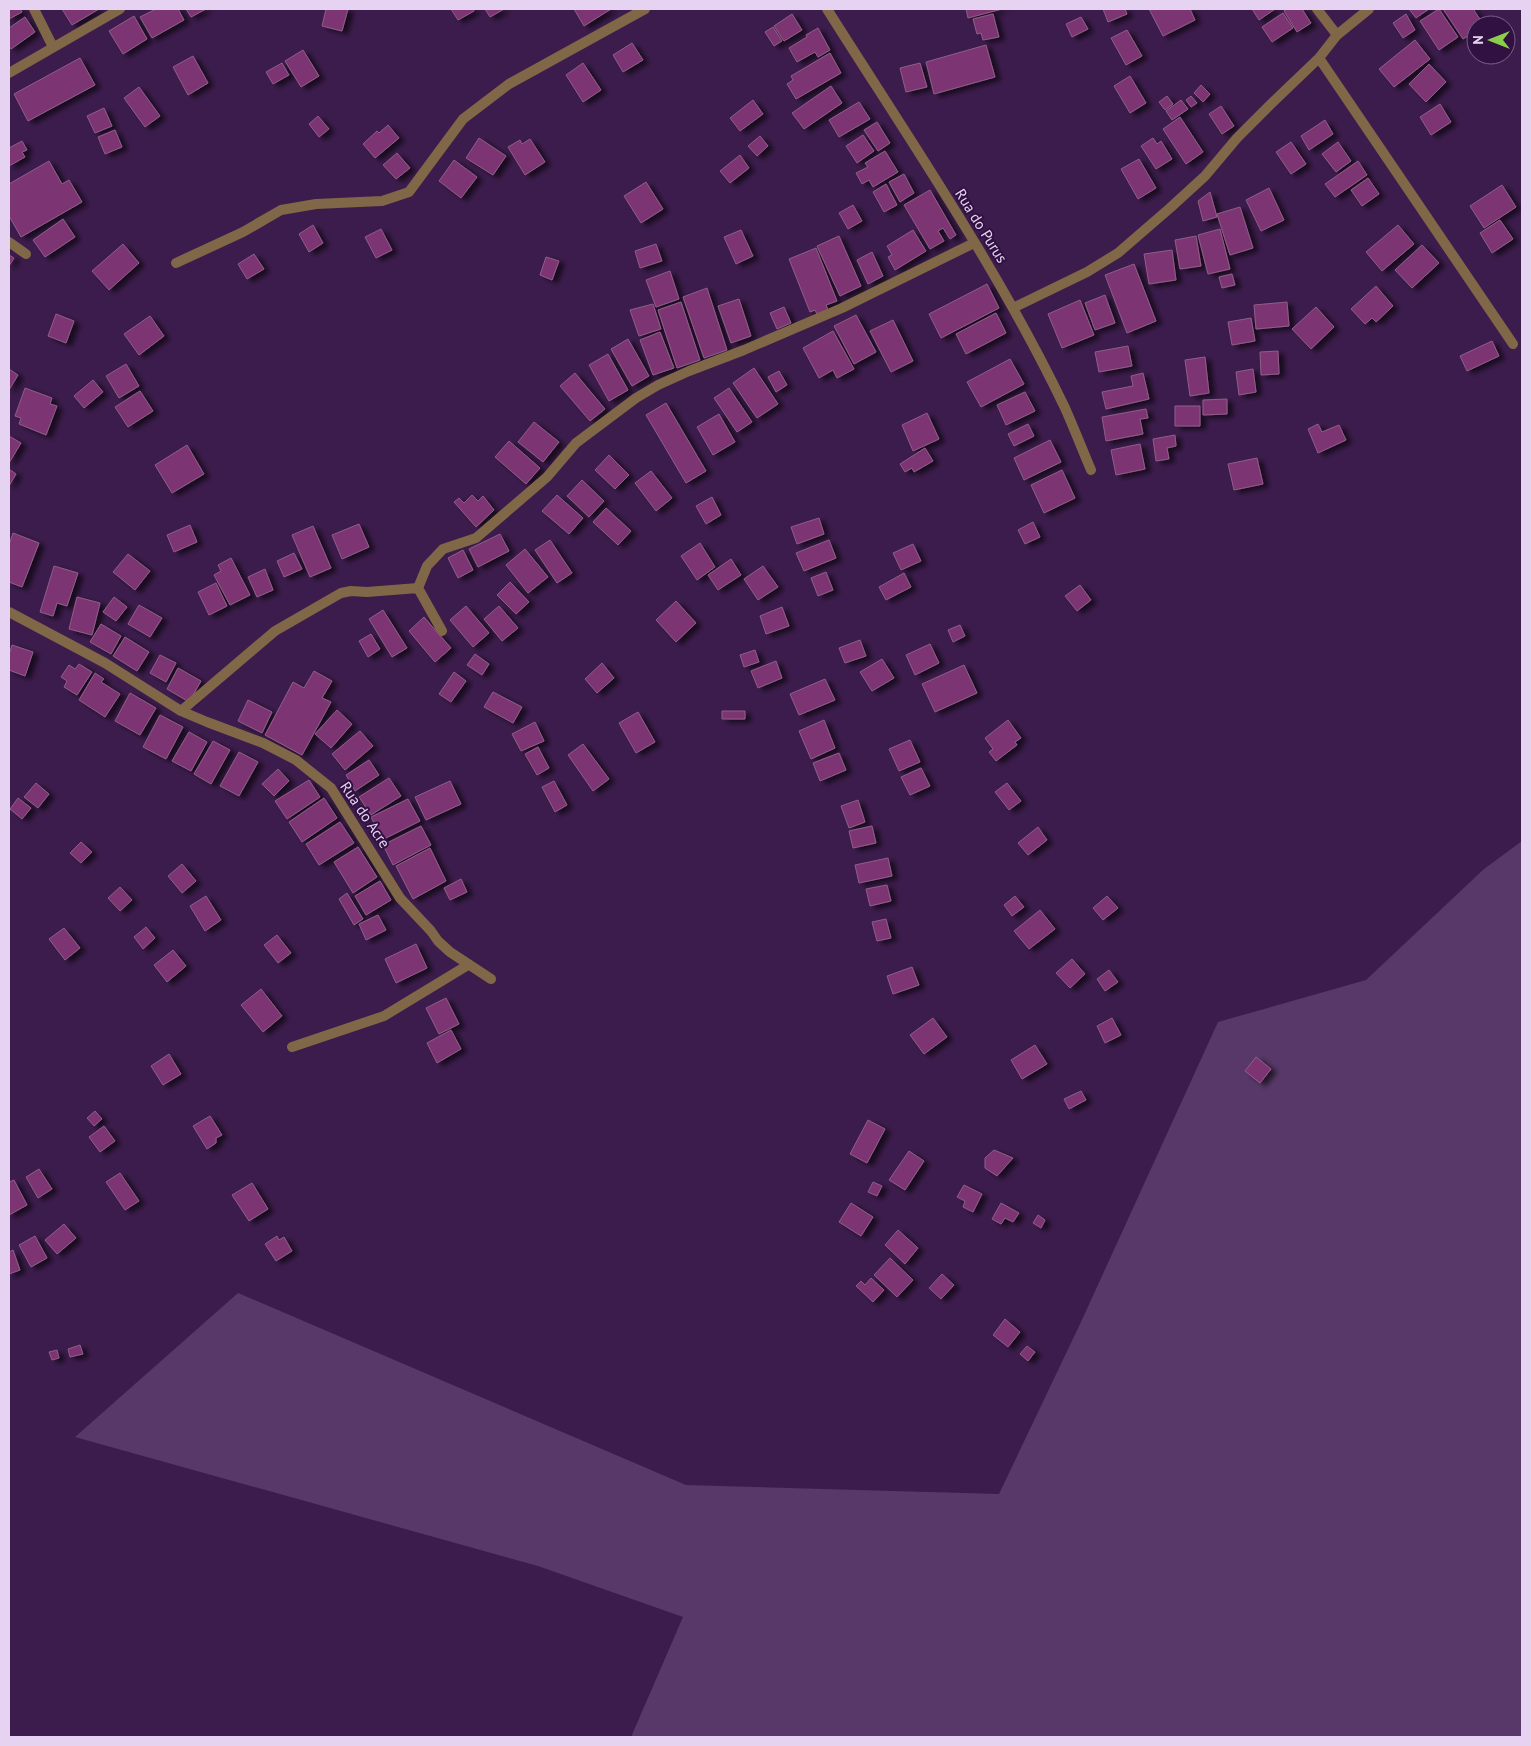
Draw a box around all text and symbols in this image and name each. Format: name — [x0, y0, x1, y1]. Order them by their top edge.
north arrow — [1466, 15, 1516, 65]
text: N — [1469, 35, 1487, 45]
street label: Rua do Purus — [951, 185, 1012, 266]
street label: Rua do Acre — [336, 778, 395, 852]

